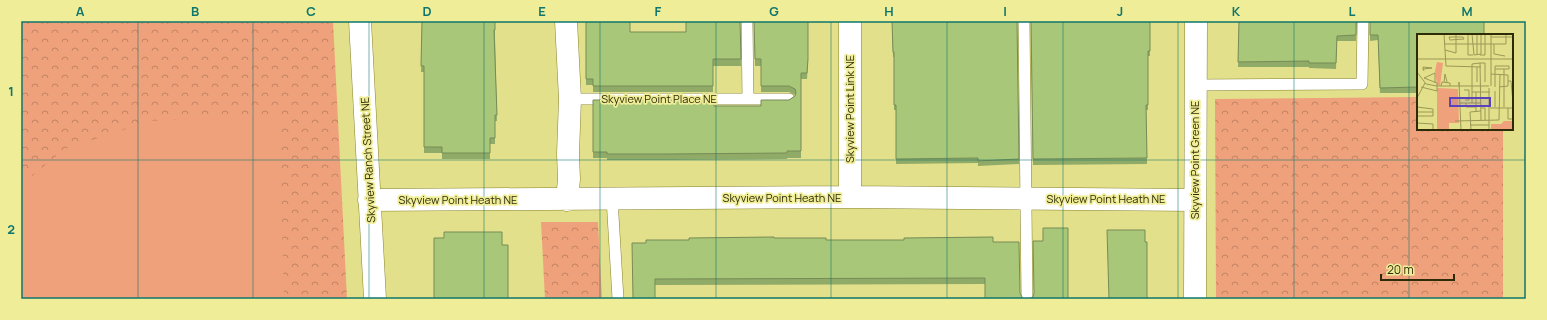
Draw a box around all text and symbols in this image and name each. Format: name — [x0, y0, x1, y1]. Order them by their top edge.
text: A — [76, 2, 85, 20]
text: B — [191, 2, 199, 20]
text: C — [306, 2, 316, 20]
text: D — [422, 2, 432, 20]
text: E — [538, 2, 546, 20]
text: F — [655, 2, 662, 20]
text: G — [769, 2, 779, 20]
text: H — [884, 2, 894, 20]
text: I — [1003, 2, 1007, 20]
text: J — [1117, 2, 1123, 20]
text: K — [1232, 2, 1241, 20]
text: L — [1349, 2, 1356, 20]
text: M — [1461, 2, 1473, 20]
inset map — [1417, 34, 1513, 130]
street label: Skyview Point Link NE — [842, 55, 857, 163]
text: 1 — [8, 82, 14, 100]
street label: Skyview Point Place NE — [601, 91, 717, 106]
street label: Skyview Ranch Street NE — [357, 97, 378, 223]
street label: Skyview Point Green NE — [1187, 101, 1202, 219]
street label: Skyview Point Heath NE — [723, 190, 841, 205]
street label: Skyview Point Heath NE — [1047, 191, 1165, 206]
street label: Skyview Point Heath NE — [399, 192, 517, 207]
text: 2 — [7, 220, 15, 238]
scale bar — [1381, 256, 1454, 282]
text: 20 m — [1387, 261, 1414, 278]

